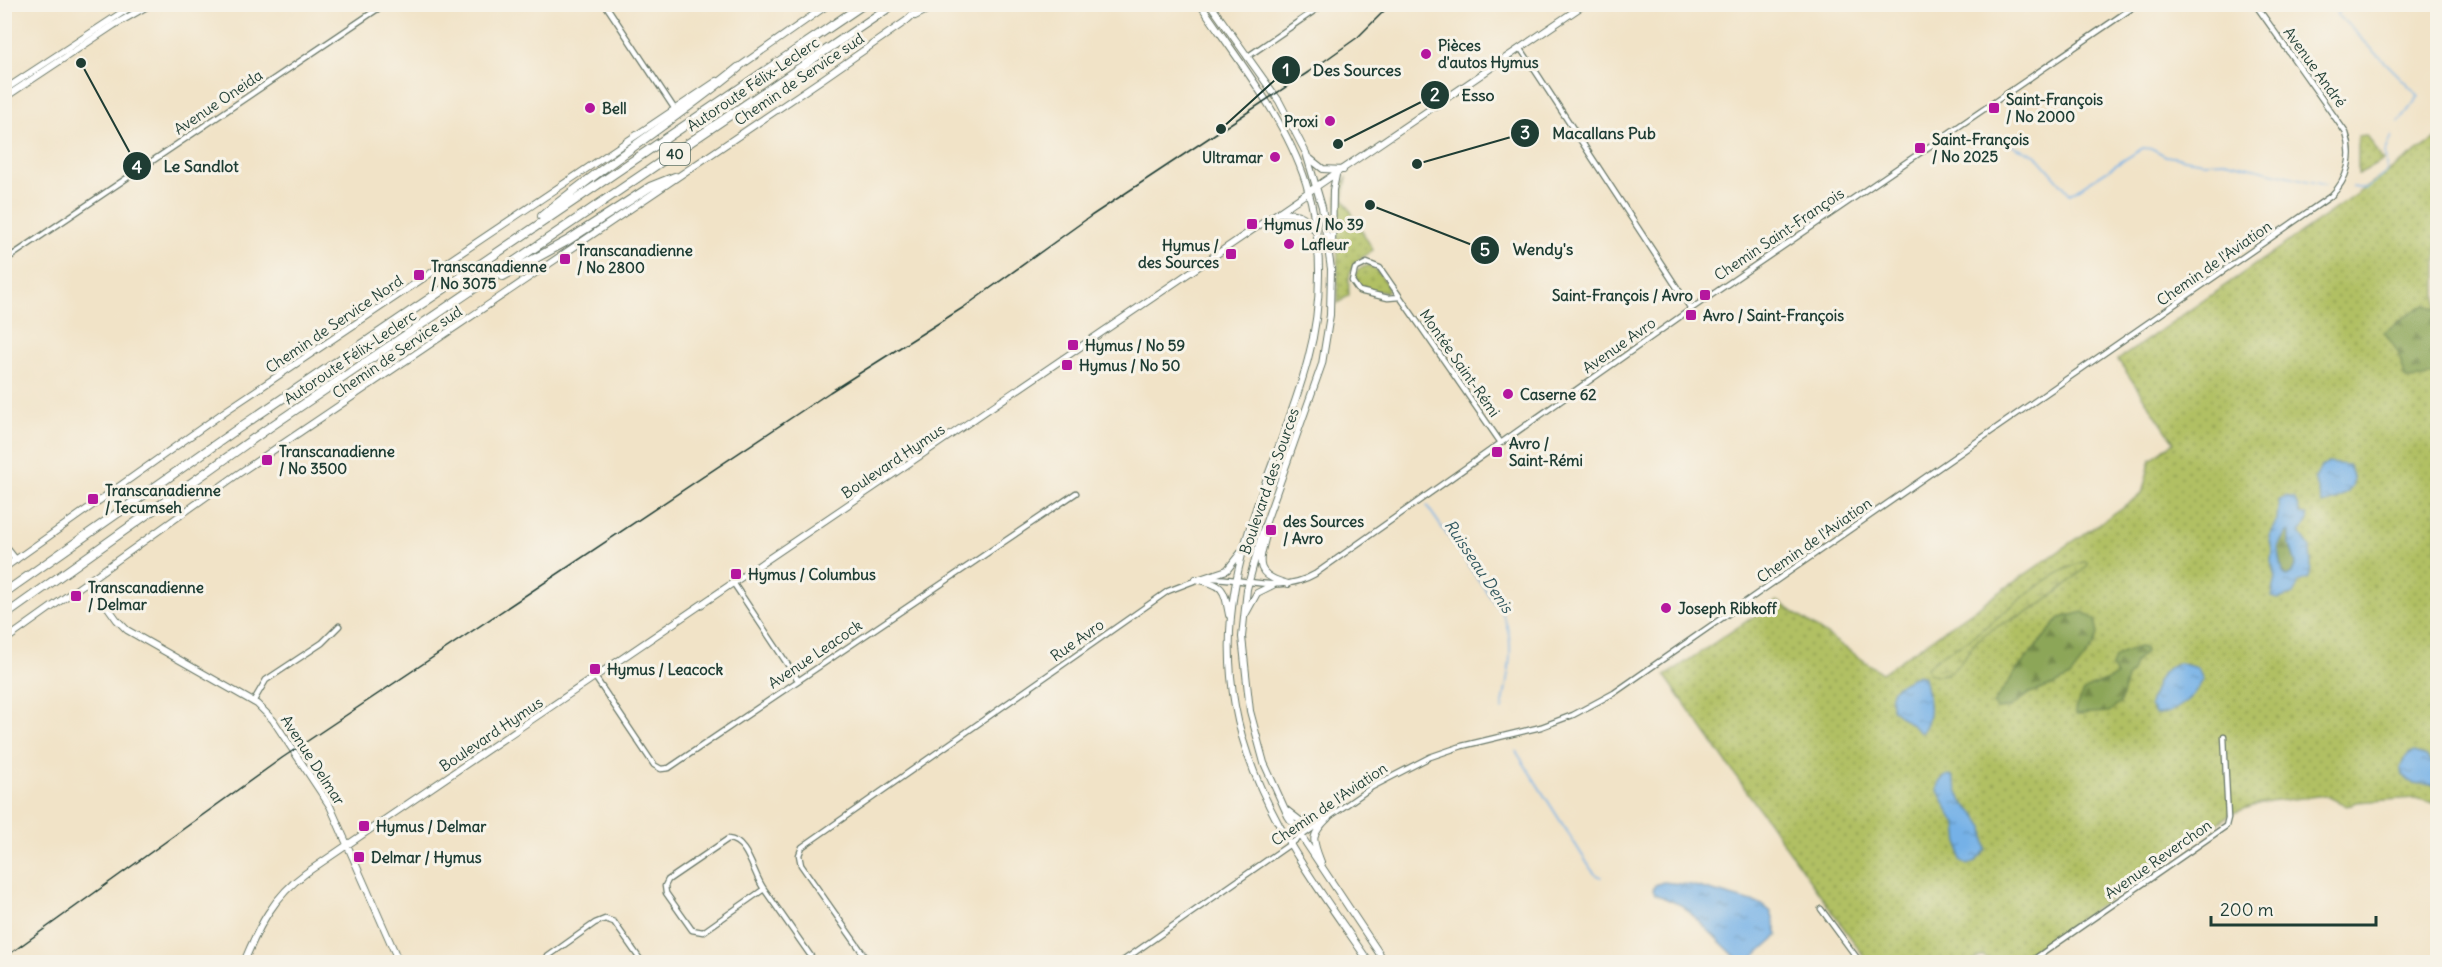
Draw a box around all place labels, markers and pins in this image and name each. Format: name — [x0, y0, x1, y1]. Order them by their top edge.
place label: Pièces d'autos Hymus — [1438, 36, 1539, 73]
marker: Pièces d'autos Hymus — [1419, 47, 1433, 61]
callout: Des Sources — [1271, 53, 1413, 87]
callout: Esso — [1420, 78, 1507, 112]
place label: Saint-François / No 2000 — [2006, 90, 2103, 126]
place label: Bell — [602, 99, 627, 118]
marker: Bell — [583, 101, 597, 115]
marker: Saint-François / No 2000 — [1987, 101, 2001, 115]
place label: Proxi — [1284, 112, 1318, 131]
marker: Proxi — [1323, 114, 1337, 128]
callout: Macallans Pub — [1510, 116, 1667, 150]
place label: Saint-François / No 2025 — [1932, 130, 2029, 166]
marker: Saint-François / No 2025 — [1913, 141, 1927, 155]
place label: Ultramar — [1202, 148, 1264, 167]
callout: Le Sandlot — [122, 149, 251, 183]
marker: Ultramar — [1268, 150, 1282, 164]
place label: Hymus / No 39 — [1264, 215, 1364, 235]
marker: Hymus / No 39 — [1245, 217, 1259, 231]
callout: Wendy's — [1470, 233, 1585, 267]
place label: Lafleur — [1301, 235, 1350, 254]
place label: Hymus / des Sources — [1138, 236, 1219, 272]
marker: Lafleur — [1282, 237, 1296, 251]
place label: Transcanadienne / No 2800 — [577, 241, 693, 277]
marker: Hymus / des Sources — [1224, 247, 1238, 261]
marker: Transcanadienne / No 2800 — [558, 252, 572, 266]
place label: Transcanadienne / No 3075 — [431, 257, 547, 293]
marker: Transcanadienne / No 3075 — [412, 268, 426, 282]
place label: Saint-François / Avro — [1552, 286, 1694, 306]
marker: Saint-François / Avro — [1698, 288, 1712, 302]
place label: Avro / Saint-François — [1703, 306, 1844, 326]
marker: Avro / Saint-François — [1684, 308, 1698, 322]
place label: Hymus / No 59 — [1085, 336, 1185, 356]
marker: Hymus / No 59 — [1066, 338, 1080, 352]
place label: Hymus / No 50 — [1079, 356, 1180, 376]
marker: Hymus / No 50 — [1060, 358, 1074, 372]
place label: Caserne 62 — [1520, 385, 1597, 404]
marker: Caserne 62 — [1501, 387, 1515, 401]
place label: Avro / Saint-Rémi — [1509, 434, 1583, 470]
place label: Transcanadienne / No 3500 — [279, 442, 395, 478]
marker: Avro / Saint-Rémi — [1490, 445, 1504, 459]
marker: Transcanadienne / No 3500 — [260, 453, 274, 467]
place label: Transcanadienne / Tecumseh — [105, 481, 221, 517]
marker: Transcanadienne / Tecumseh — [86, 492, 100, 506]
place label: des Sources / Avro — [1283, 512, 1364, 548]
marker: des Sources / Avro — [1264, 523, 1278, 537]
place label: Hymus / Columbus — [748, 565, 876, 585]
marker: Hymus / Columbus — [729, 567, 743, 581]
place label: Transcanadienne / Delmar — [88, 578, 204, 614]
marker: Transcanadienne / Delmar — [69, 589, 83, 603]
place label: Joseph Ribkoff — [1678, 599, 1778, 619]
marker: Joseph Ribkoff — [1659, 601, 1673, 615]
place label: Hymus / Leacock — [607, 660, 723, 680]
marker: Hymus / Leacock — [588, 662, 602, 676]
place label: Hymus / Delmar — [376, 817, 487, 837]
marker: Hymus / Delmar — [357, 819, 371, 833]
place label: Delmar / Hymus — [371, 848, 482, 868]
marker: Delmar / Hymus — [352, 850, 366, 864]

